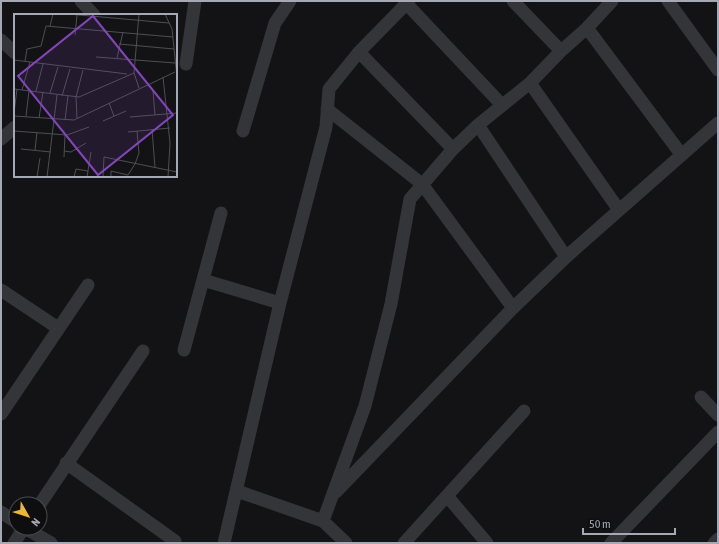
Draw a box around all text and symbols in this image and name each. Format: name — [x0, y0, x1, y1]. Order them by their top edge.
inset map — [14, 14, 177, 177]
north arrow — [8, 496, 48, 536]
scale bar — [583, 510, 675, 536]
text: N — [29, 516, 42, 529]
text: 50 m — [589, 517, 611, 531]

